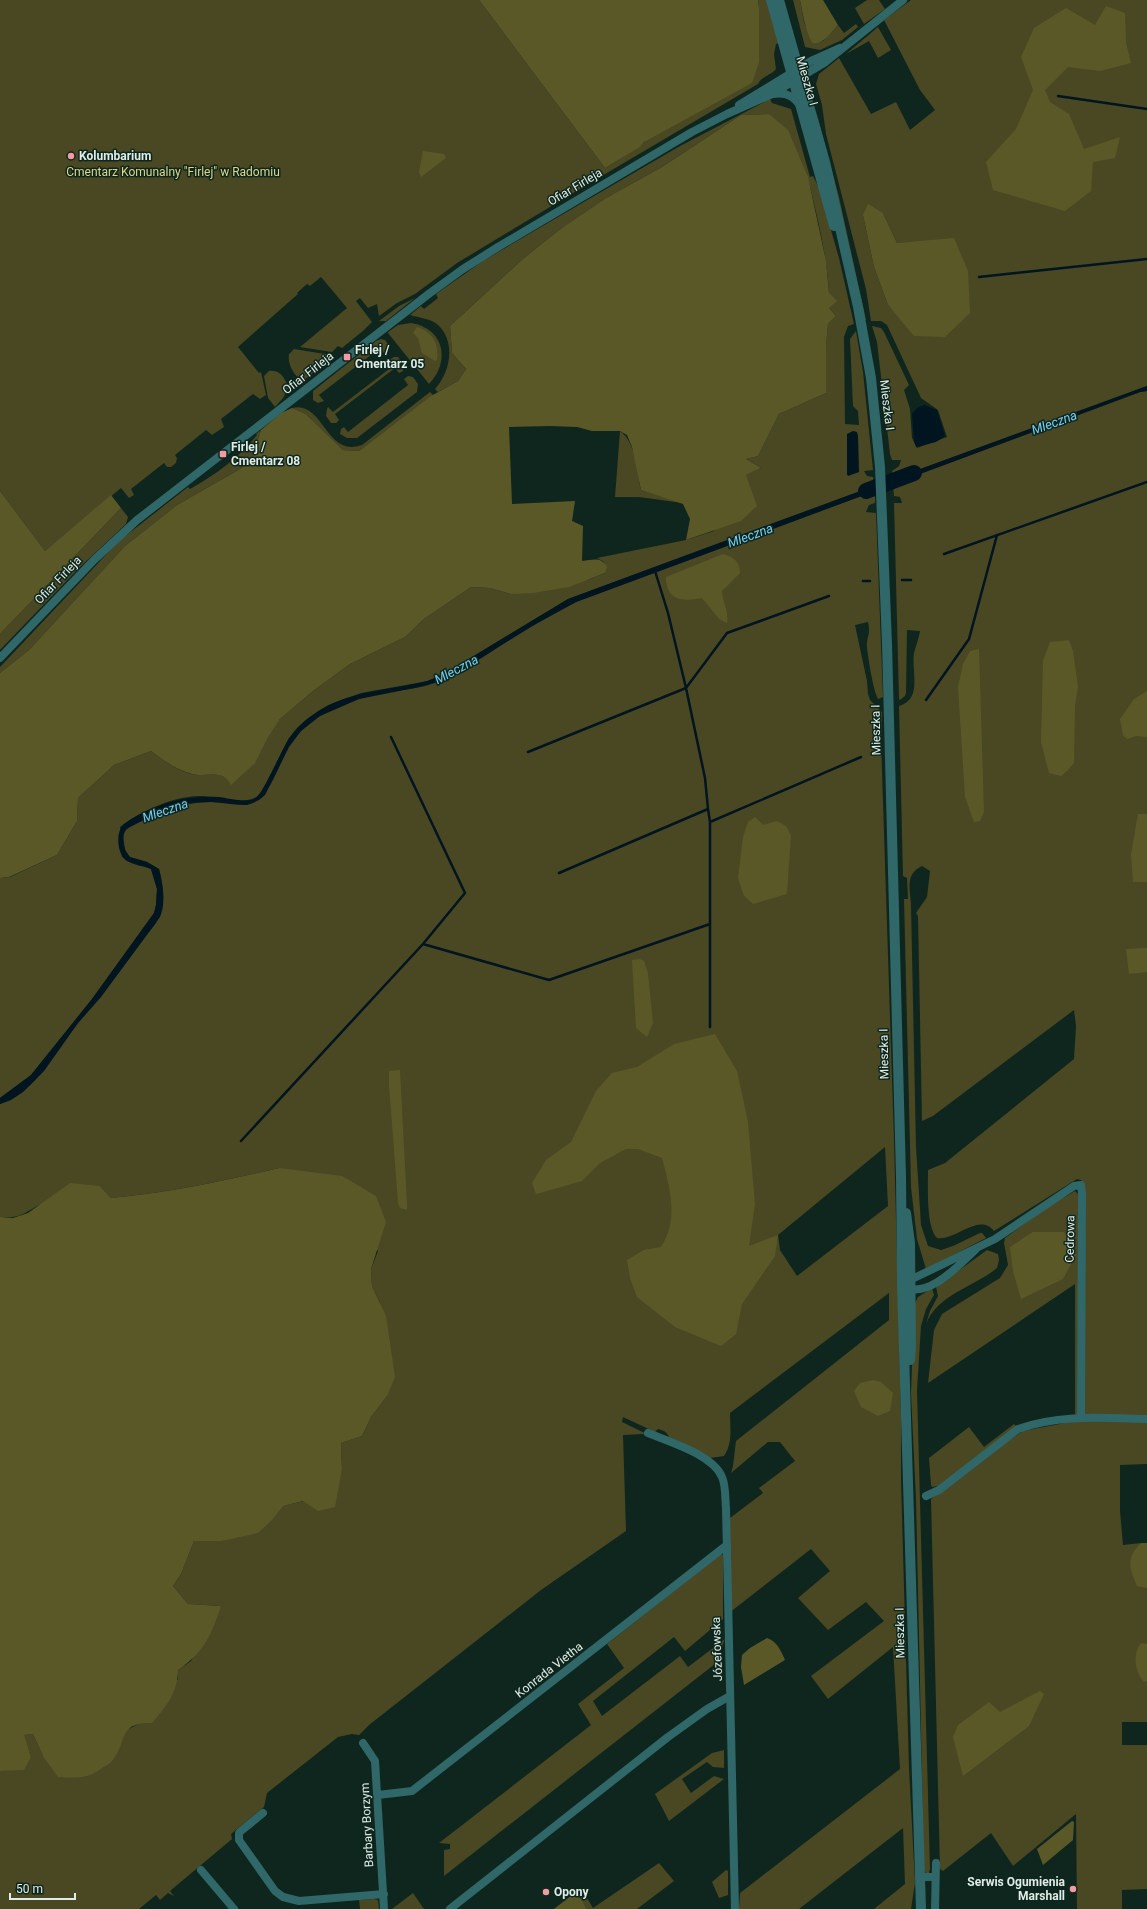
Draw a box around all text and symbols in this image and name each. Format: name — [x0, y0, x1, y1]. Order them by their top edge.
street label: Mieszka I — [793, 55, 821, 107]
place label: Kolumbarium — [79, 149, 151, 163]
marker: Kolumbarium — [66, 151, 76, 161]
park label: Cmentarz Komunalny "Firlej" w Radomiu — [66, 165, 280, 179]
street label: Ofiar Firleja — [545, 165, 605, 209]
place label: Firlej / Cmentarz 05 — [355, 343, 424, 371]
street label: Ofiar Firleja — [280, 349, 336, 397]
marker: Firlej / Cmentarz 05 — [342, 352, 352, 362]
street label: Mieszka I — [877, 379, 897, 431]
water label: Mleczna — [1029, 407, 1079, 438]
place label: Firlej / Cmentarz 08 — [231, 440, 300, 468]
marker: Firlej / Cmentarz 08 — [218, 449, 228, 459]
water label: Mleczna — [725, 520, 775, 551]
street label: Ofiar Firleja — [32, 553, 84, 607]
water label: Mleczna — [432, 652, 481, 687]
street label: Mieszka I — [869, 704, 883, 756]
water label: Mleczna — [140, 796, 190, 825]
street label: Mieszka I — [877, 1028, 891, 1080]
street label: Cedrowa — [1063, 1215, 1077, 1263]
street label: Mieszka I — [893, 1607, 907, 1659]
street label: Józefowska — [709, 1617, 725, 1681]
street label: Konrada Vietha — [513, 1639, 585, 1701]
street label: Barbary Borzym — [358, 1782, 376, 1868]
scale bar — [10, 1875, 75, 1901]
place label: Serwis Ogumienia Marshall — [967, 1875, 1066, 1903]
text: 50 m — [16, 1882, 43, 1896]
marker: Serwis Ogumienia Marshall — [1068, 1884, 1078, 1894]
place label: Opony — [554, 1885, 590, 1899]
marker: Opony — [541, 1887, 551, 1897]

